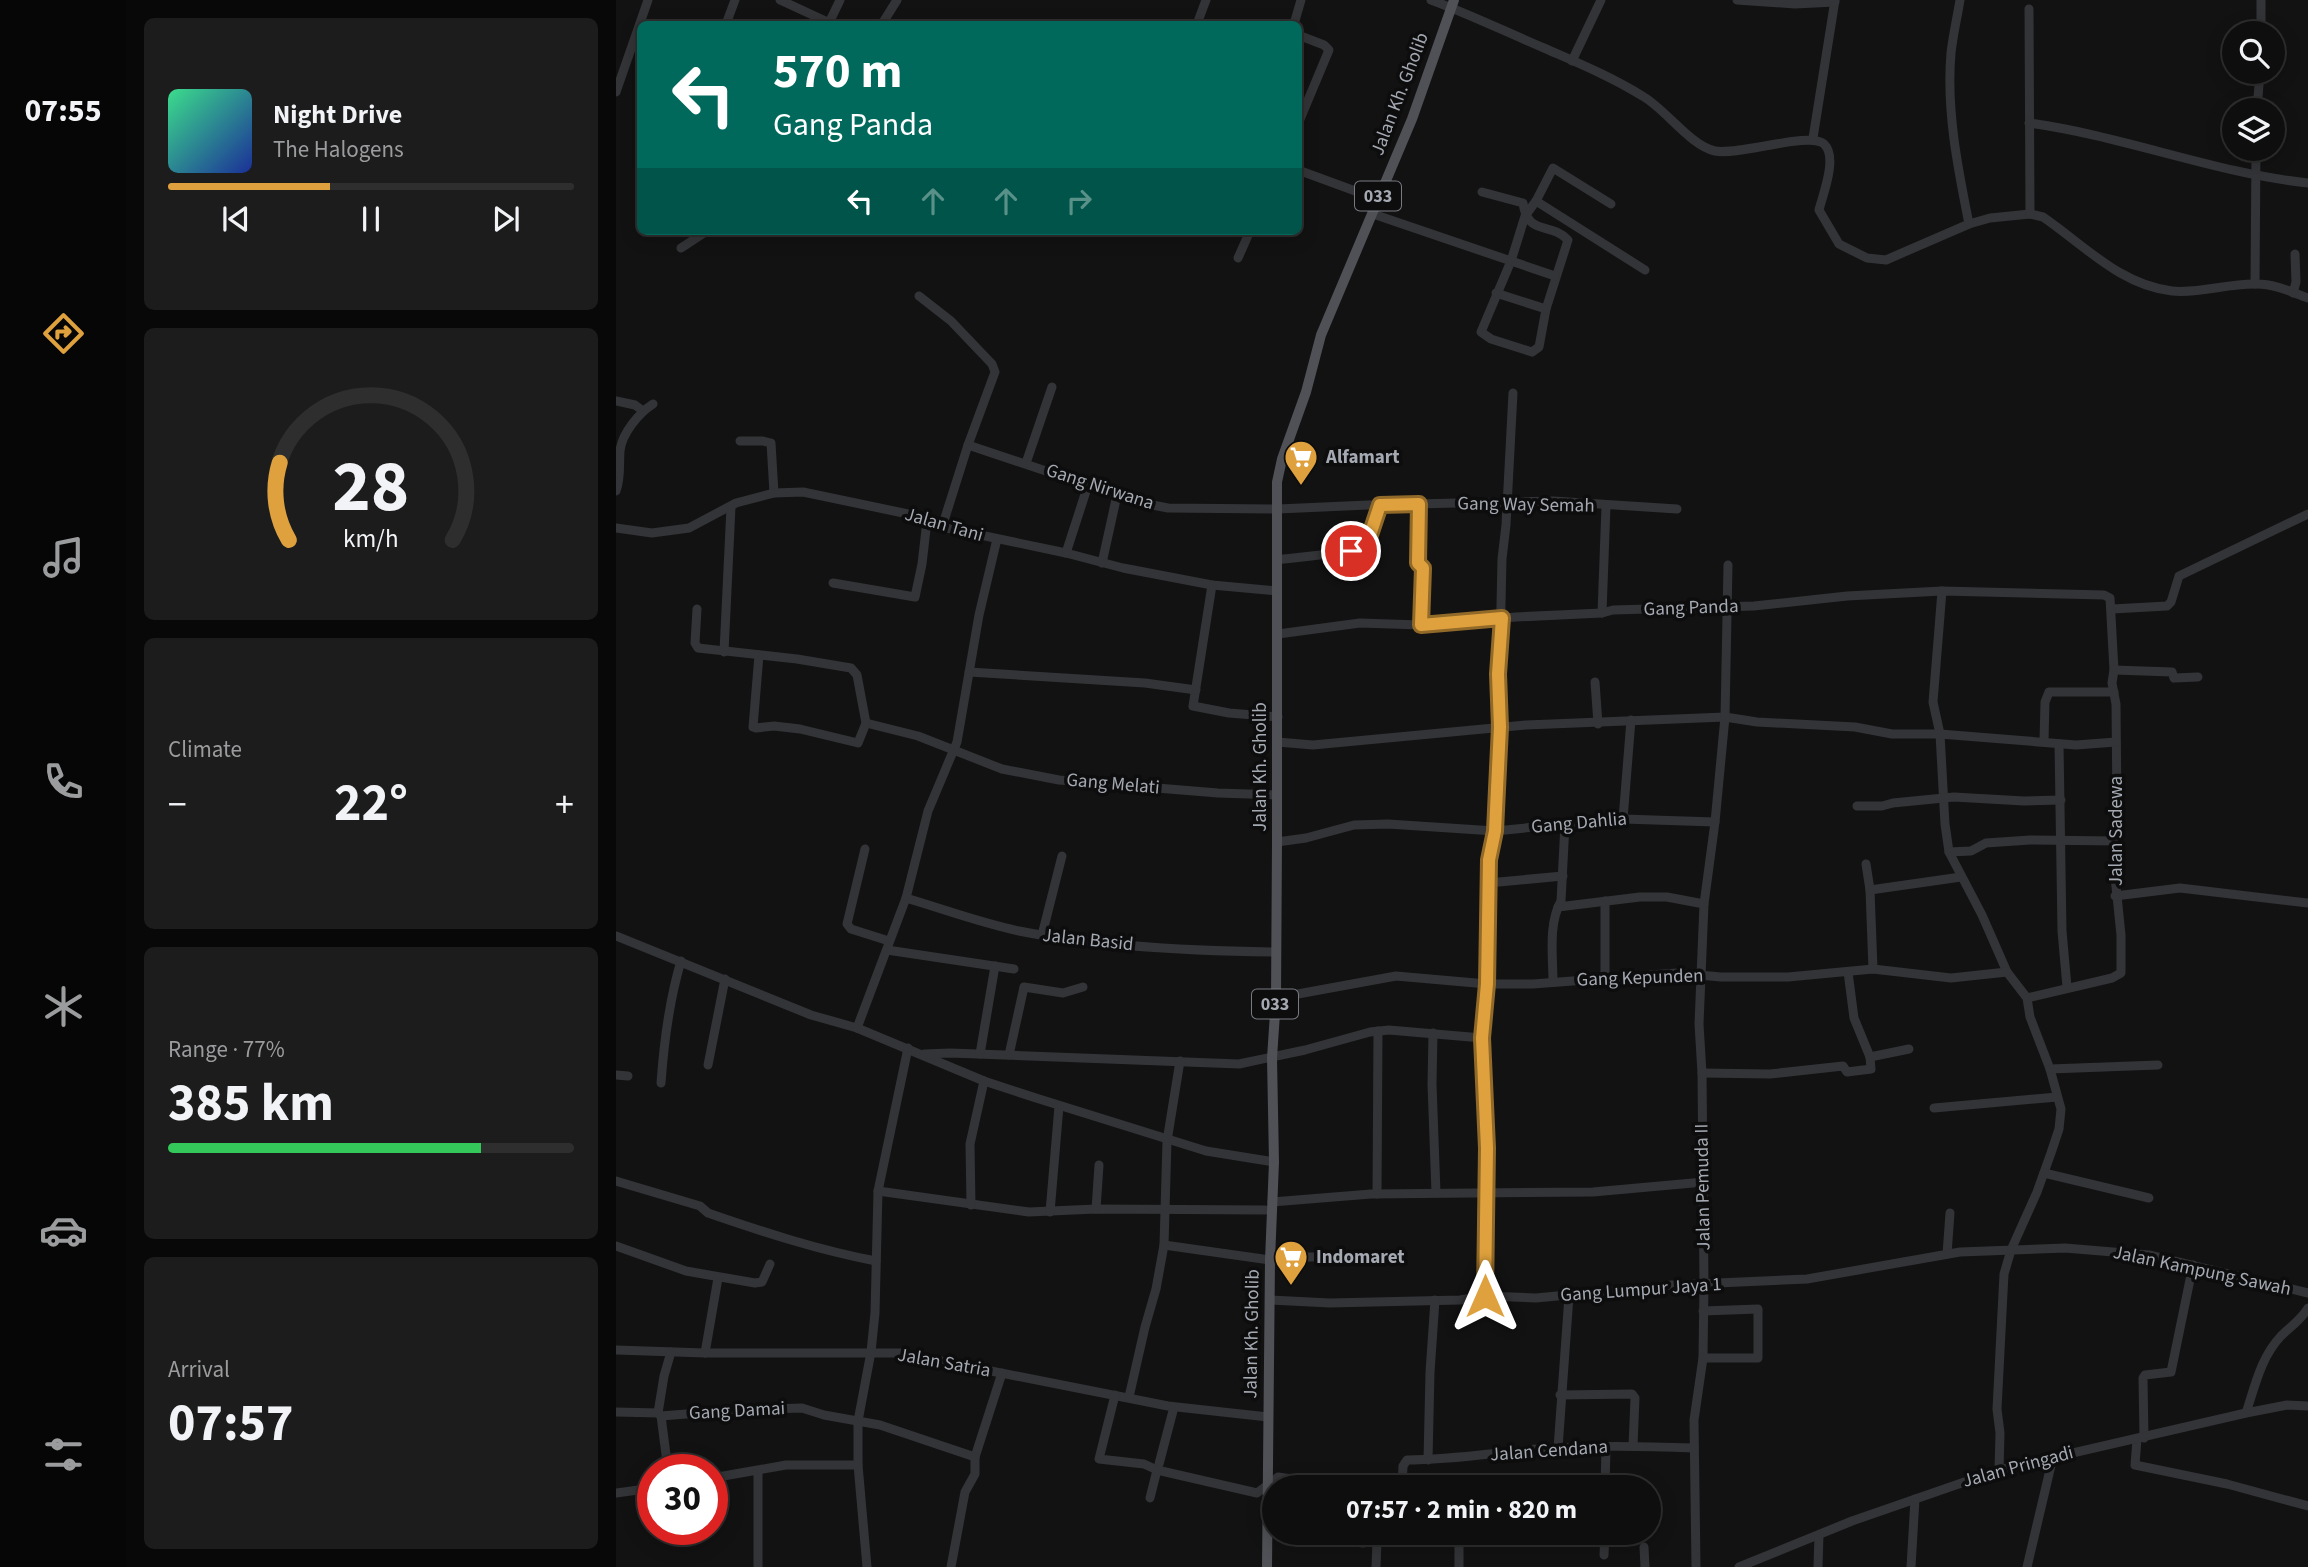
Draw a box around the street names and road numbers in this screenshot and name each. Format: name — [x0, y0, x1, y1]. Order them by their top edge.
street label: Jalan Kh. Gholib — [1364, 29, 1436, 159]
road number: 033 — [1355, 182, 1401, 210]
street label: Gang Nirwana — [1043, 457, 1157, 517]
street label: Gang Way Semah — [1457, 490, 1595, 520]
street label: Jalan Tani — [901, 501, 987, 549]
street label: Gang Panda — [1643, 593, 1739, 623]
street label: Jalan Kh. Gholib — [1247, 702, 1274, 832]
street label: Gang Melati — [1065, 766, 1161, 802]
street label: Jalan Sadewa — [2103, 776, 2130, 886]
street label: Gang Dahlia — [1530, 805, 1628, 841]
street label: Jalan Basid — [1041, 922, 1135, 958]
street label: Gang Kepunden — [1576, 962, 1704, 994]
road number: 033 — [1252, 989, 1298, 1018]
street label: Jalan Pemuda II — [1688, 1123, 1718, 1251]
street label: Jalan Kampung Sawah — [2110, 1239, 2294, 1303]
street label: Jalan Kh. Gholib — [1237, 1269, 1267, 1399]
street label: Gang Lumpur Jaya 1 — [1560, 1271, 1722, 1309]
street label: Jalan Satria — [895, 1342, 993, 1384]
street label: Gang Damai — [688, 1395, 786, 1427]
street label: Jalan Cendana — [1489, 1433, 1609, 1469]
street label: Jalan Pringadi — [1960, 1439, 2076, 1495]

